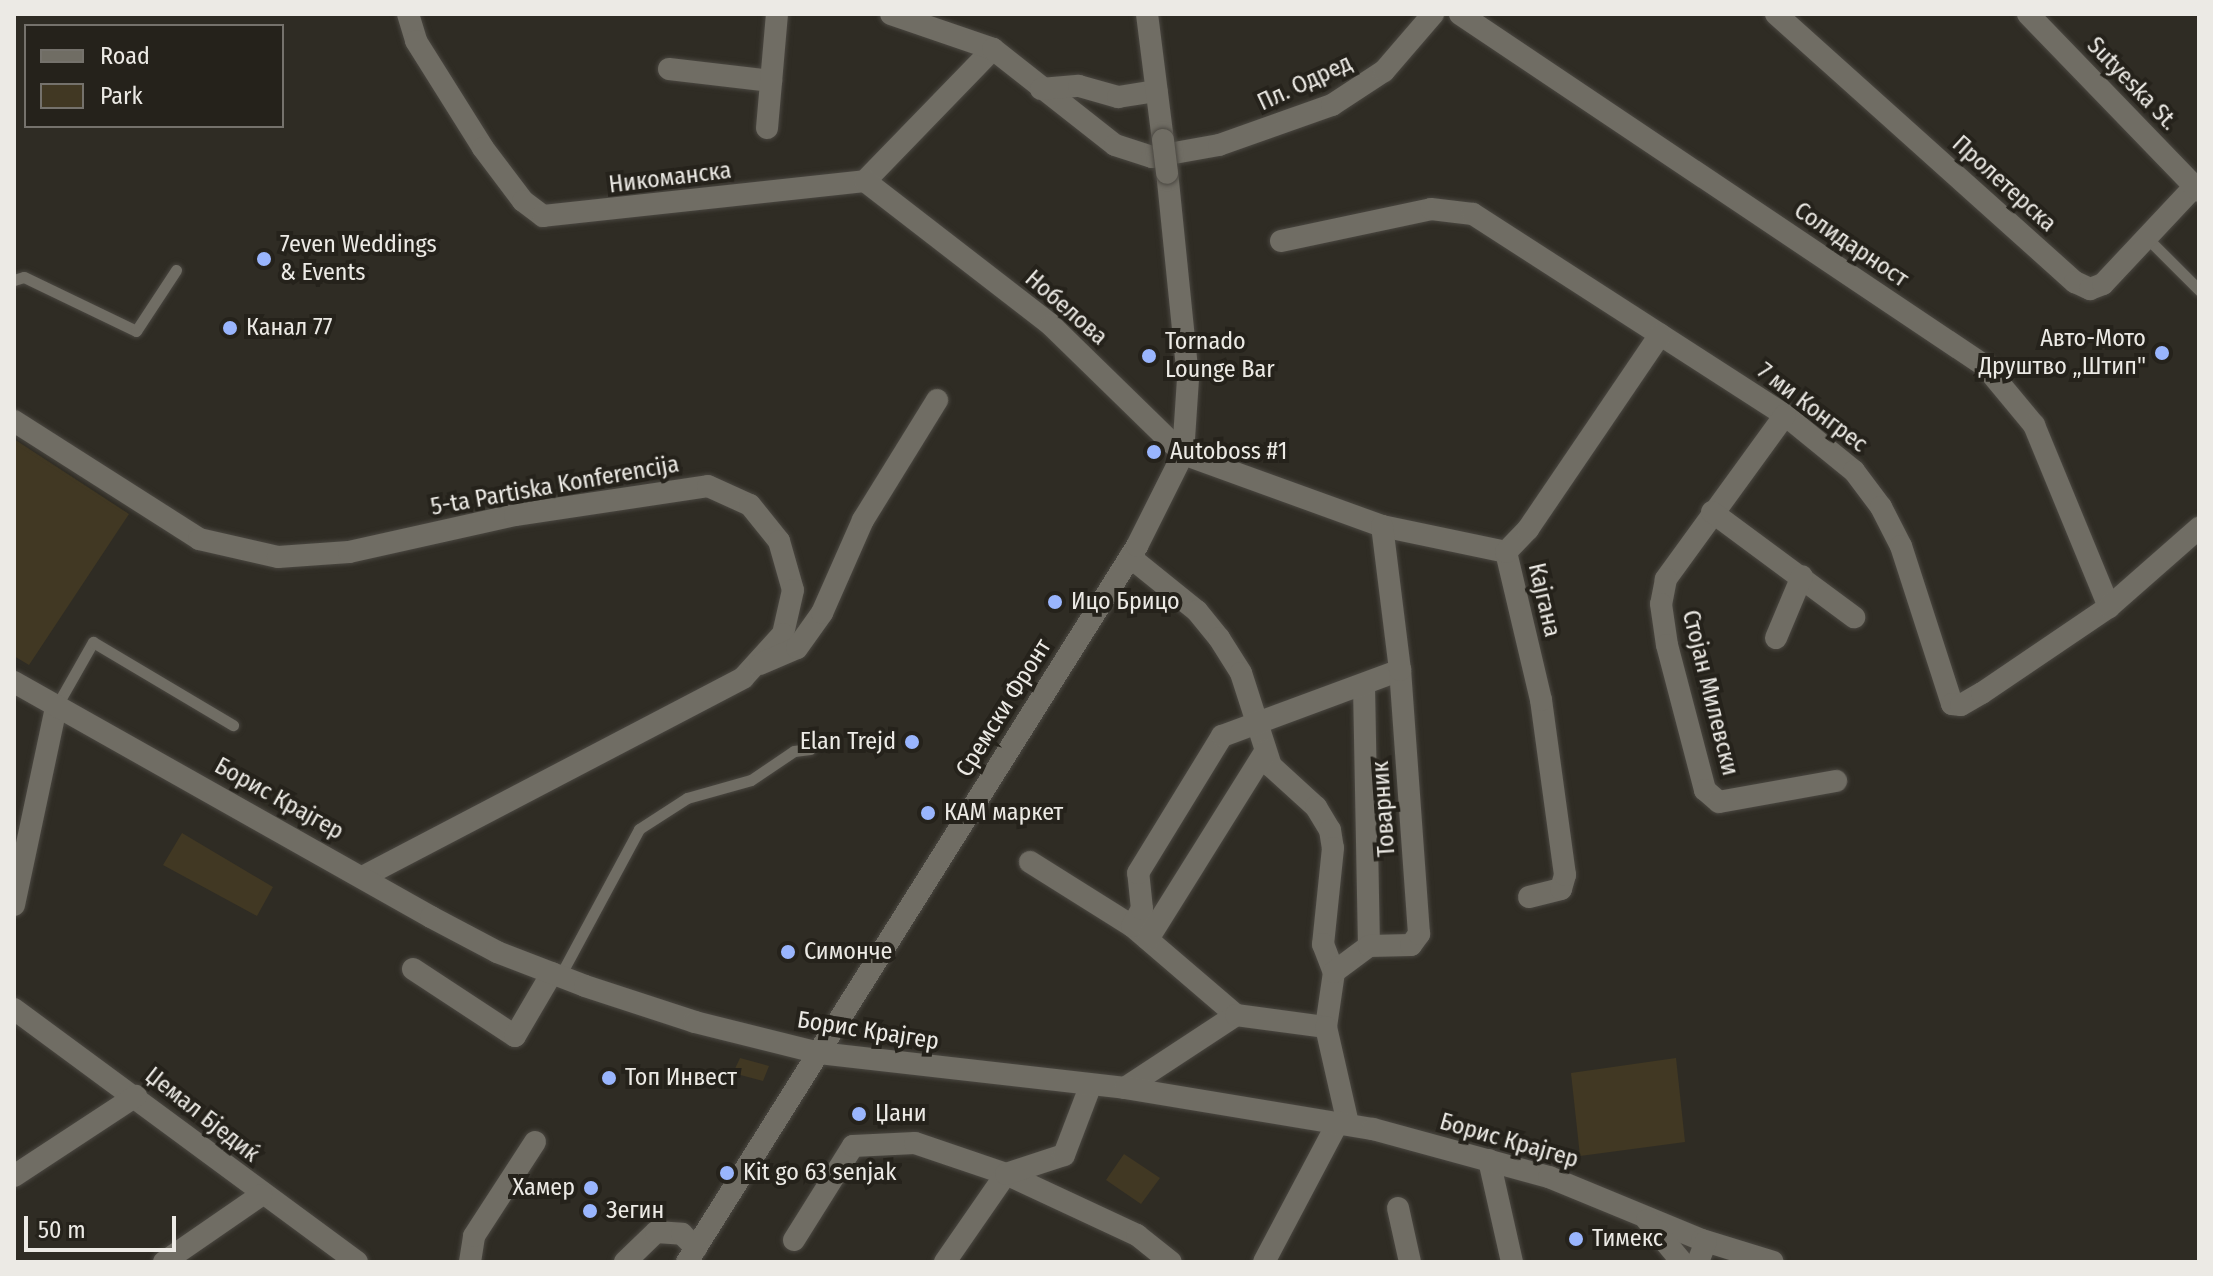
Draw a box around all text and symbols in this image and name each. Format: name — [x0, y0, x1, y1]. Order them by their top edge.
legend — [24, 24, 284, 128]
street label: Sutyeska St. — [2081, 32, 2183, 136]
text: Road — [100, 42, 150, 70]
street label: Пл. Одред — [1253, 49, 1357, 117]
text: Park — [100, 82, 143, 110]
street label: Пролетерска — [1946, 130, 2062, 238]
street label: Никоманска — [607, 156, 733, 200]
street label: Солидарност — [1788, 196, 1914, 294]
place label: 7even Weddings & Events — [280, 231, 437, 287]
marker: 7even Weddings & Events — [255, 250, 273, 268]
street label: Нобелова — [1019, 264, 1113, 352]
place label: Канал 77 — [246, 314, 332, 342]
marker: Канал 77 — [221, 319, 239, 337]
place label: Авто-Мото Друштво „Штип" — [1979, 325, 2146, 381]
place label: Tornado Lounge Bar — [1165, 328, 1275, 384]
marker: Авто-Мото Друштво „Штип" — [2153, 344, 2171, 362]
marker: Tornado Lounge Bar — [1140, 347, 1158, 365]
street label: 7 ми Конгрес — [1751, 357, 1873, 459]
place label: Autoboss #1 — [1170, 438, 1287, 466]
marker: Autoboss #1 — [1145, 443, 1163, 461]
street label: 5-ta Partiska Konferencija — [429, 450, 681, 522]
street label: Кајгана — [1522, 560, 1566, 640]
place label: Ицо Брицо — [1071, 588, 1180, 616]
marker: Ицо Брицо — [1046, 593, 1064, 611]
street label: Стојан Милевски — [1676, 607, 1744, 779]
street label: Сремски Фронт — [950, 634, 1058, 782]
place label: Elan Trejd — [800, 728, 896, 756]
marker: Elan Trejd — [903, 733, 921, 751]
street label: Борис Крајгер — [209, 752, 349, 846]
street label: Товарник — [1366, 760, 1402, 858]
place label: КАМ маркет — [944, 799, 1063, 827]
marker: КАМ маркет — [919, 804, 937, 822]
place label: Симонче — [804, 938, 892, 966]
marker: Симонче — [779, 943, 797, 961]
street label: Борис Крајгер — [795, 1006, 941, 1056]
street label: Џемал Бједиќ — [139, 1061, 265, 1169]
place label: Топ Инвест — [625, 1064, 737, 1092]
marker: Топ Инвест — [600, 1069, 618, 1087]
place label: Џани — [875, 1100, 927, 1128]
marker: Џани — [850, 1105, 868, 1123]
street label: Борис Крајгер — [1436, 1107, 1582, 1175]
place label: Kit go 63 senjak — [743, 1159, 896, 1187]
marker: Kit go 63 senjak — [718, 1164, 736, 1182]
place label: Хамер — [512, 1174, 575, 1202]
marker: Хамер — [582, 1179, 600, 1197]
place label: Зегин — [606, 1197, 664, 1225]
scale bar — [28, 1200, 180, 1250]
marker: Зегин — [581, 1202, 599, 1220]
text: 50 m — [38, 1216, 86, 1244]
place label: Тимекс — [1592, 1225, 1663, 1253]
marker: Тимекс — [1567, 1230, 1585, 1248]

